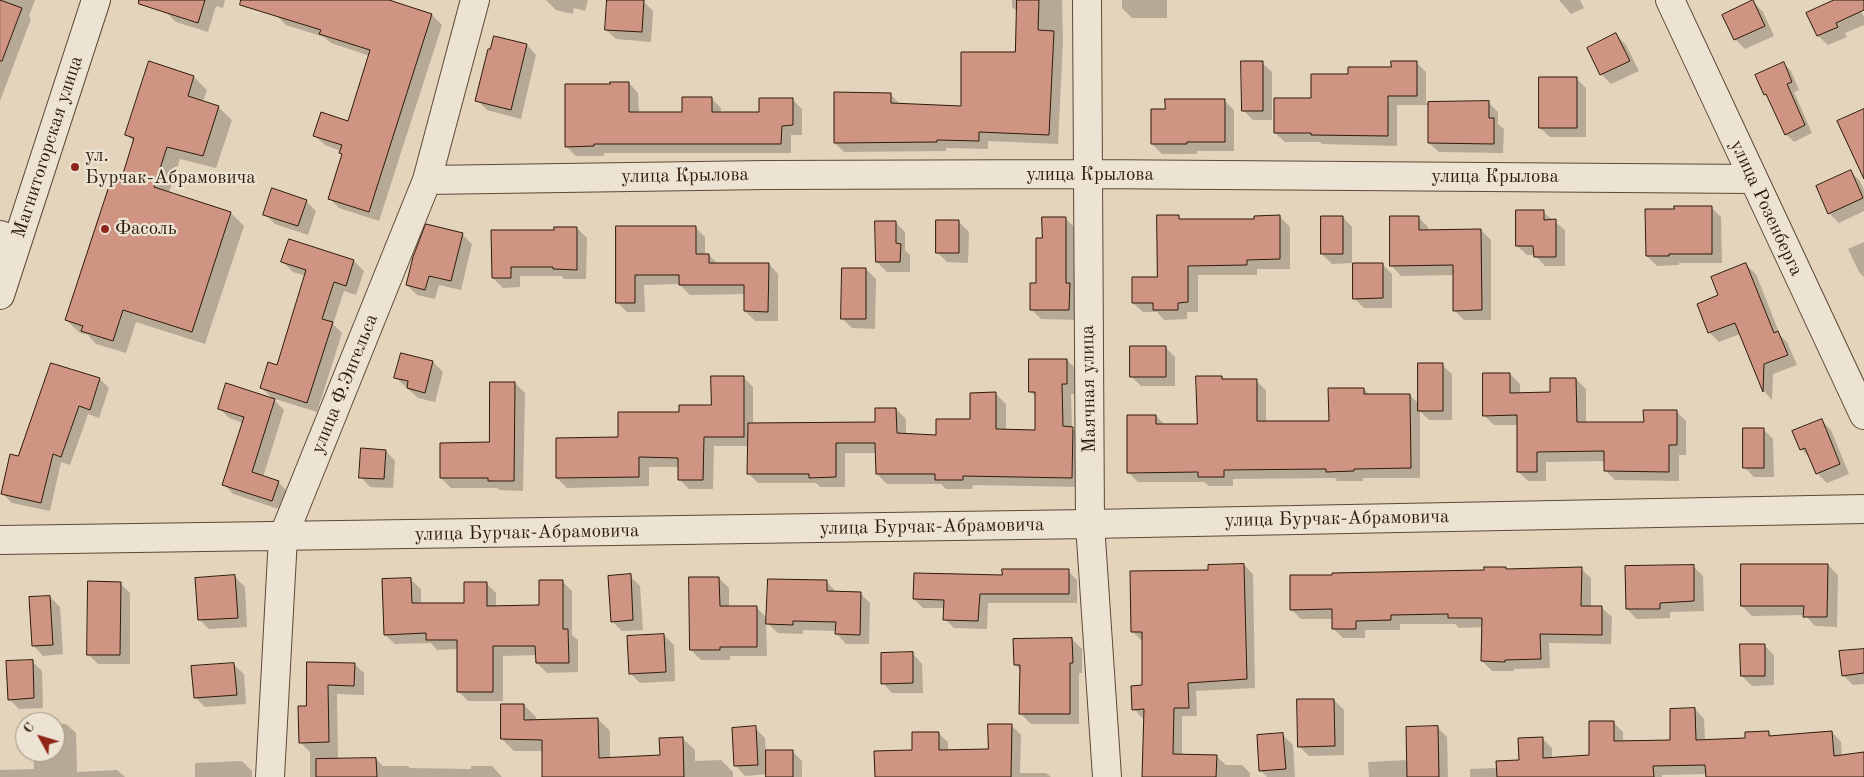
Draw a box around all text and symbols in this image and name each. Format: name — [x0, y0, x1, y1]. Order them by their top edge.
street label: Магнитогорская улица — [8, 53, 88, 241]
street label: улица Розенберга — [1724, 136, 1808, 280]
place label: ул. Бурчак-Абрамовича — [85, 145, 256, 189]
marker: ул. Бурчак-Абрамовича — [69, 161, 81, 173]
street label: улица Крылова — [621, 163, 749, 189]
street label: улица Крылова — [1026, 164, 1154, 186]
street label: улица Крылова — [1431, 166, 1559, 188]
place label: Фасоль — [115, 218, 176, 240]
marker: Фасоль — [99, 223, 111, 235]
street label: улица Ф.Энгельса — [307, 311, 383, 457]
street label: Маячная улица — [1076, 325, 1102, 453]
street label: улица Бурчак-Абрамовича — [1225, 506, 1449, 532]
street label: улица Бурчак-Абрамовича — [820, 514, 1044, 540]
street label: улица Бурчак-Абрамовича — [415, 520, 639, 546]
north arrow — [15, 712, 65, 762]
text: С — [21, 720, 37, 736]

